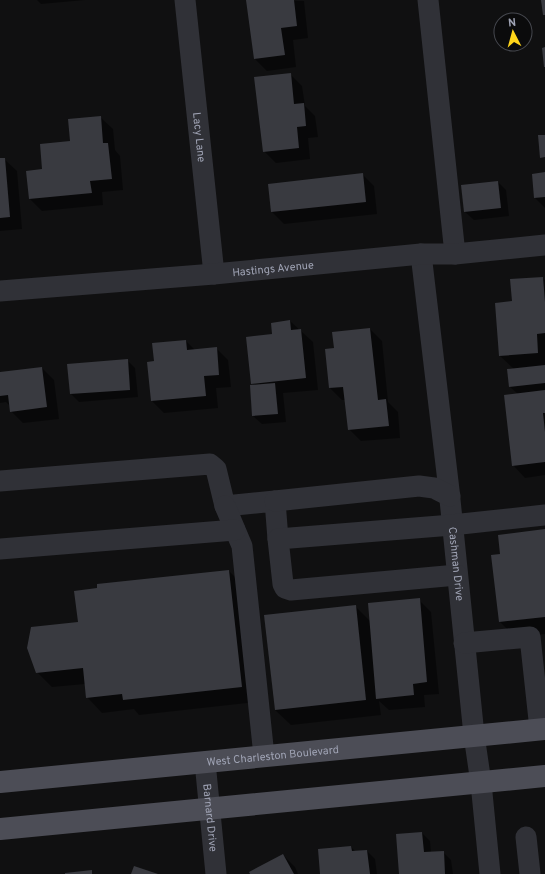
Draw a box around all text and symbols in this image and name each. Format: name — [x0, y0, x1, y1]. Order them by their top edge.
north arrow — [493, 12, 533, 52]
text: N — [507, 16, 517, 30]
street label: Lacy Lane — [189, 111, 208, 163]
street label: Hastings Avenue — [232, 258, 315, 280]
street label: Cashman Drive — [445, 526, 466, 602]
street label: West Charleston Boulevard — [206, 743, 340, 770]
street label: Barnard Drive — [199, 783, 220, 853]

